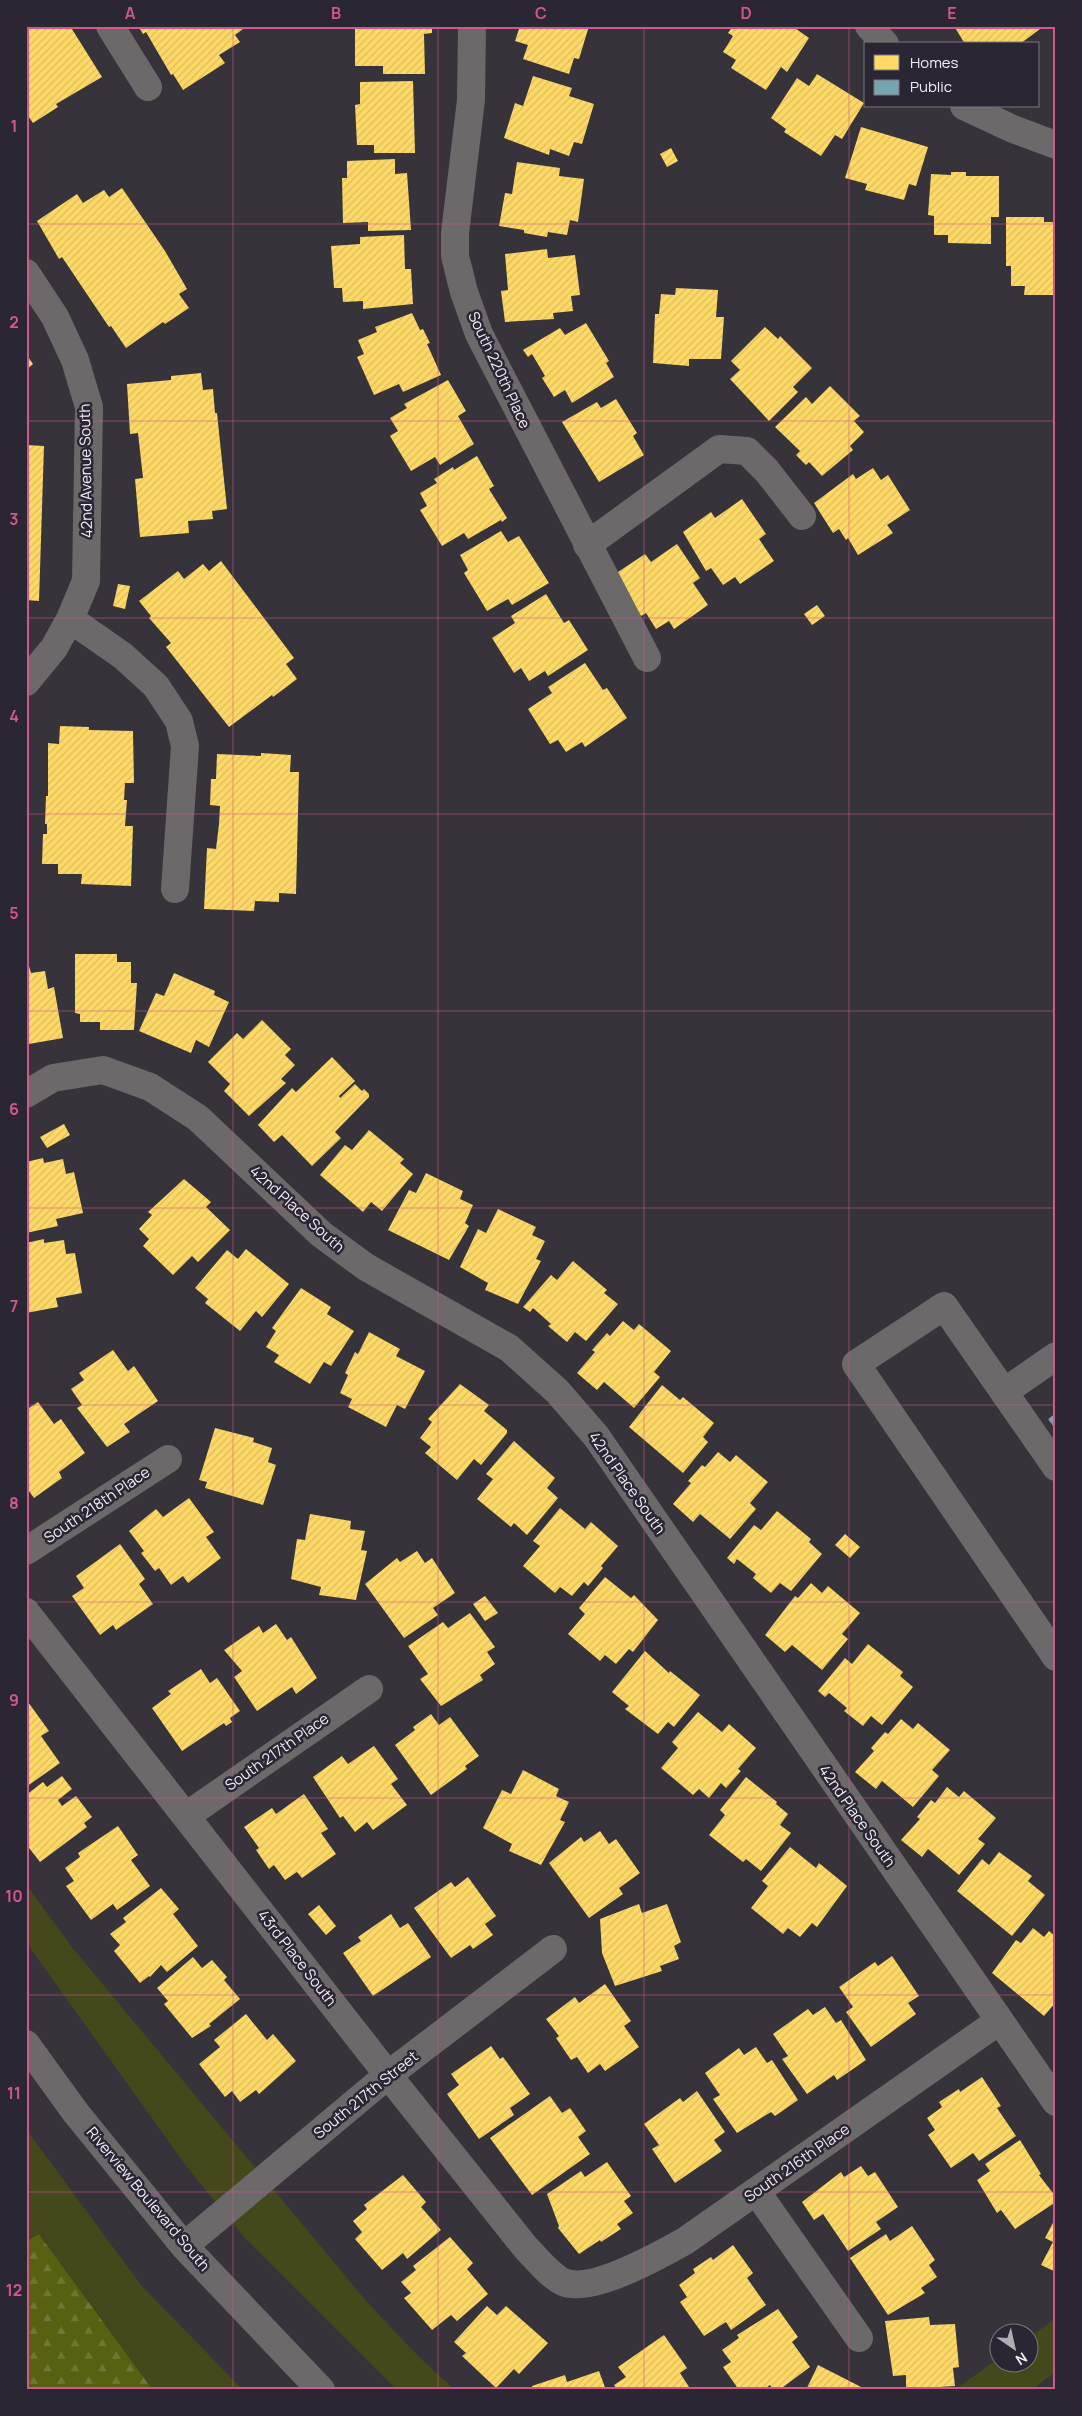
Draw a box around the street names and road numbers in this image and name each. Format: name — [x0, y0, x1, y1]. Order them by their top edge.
street label: South 220th Place — [463, 308, 536, 432]
street label: 42nd Avenue South — [74, 404, 97, 538]
street label: 42nd Place South — [245, 1160, 349, 1257]
street label: 42nd Place South — [584, 1427, 671, 1538]
street label: South 218th Place — [40, 1461, 154, 1548]
street label: South 217th Place — [220, 1708, 333, 1795]
street label: 42nd Place South — [814, 1760, 901, 1871]
street label: 43rd Place South — [253, 1905, 342, 2010]
street label: South 217th Street — [309, 2046, 422, 2143]
street label: South 216th Place — [740, 2118, 854, 2207]
street label: Riverview Boulevard South — [82, 2122, 215, 2275]

